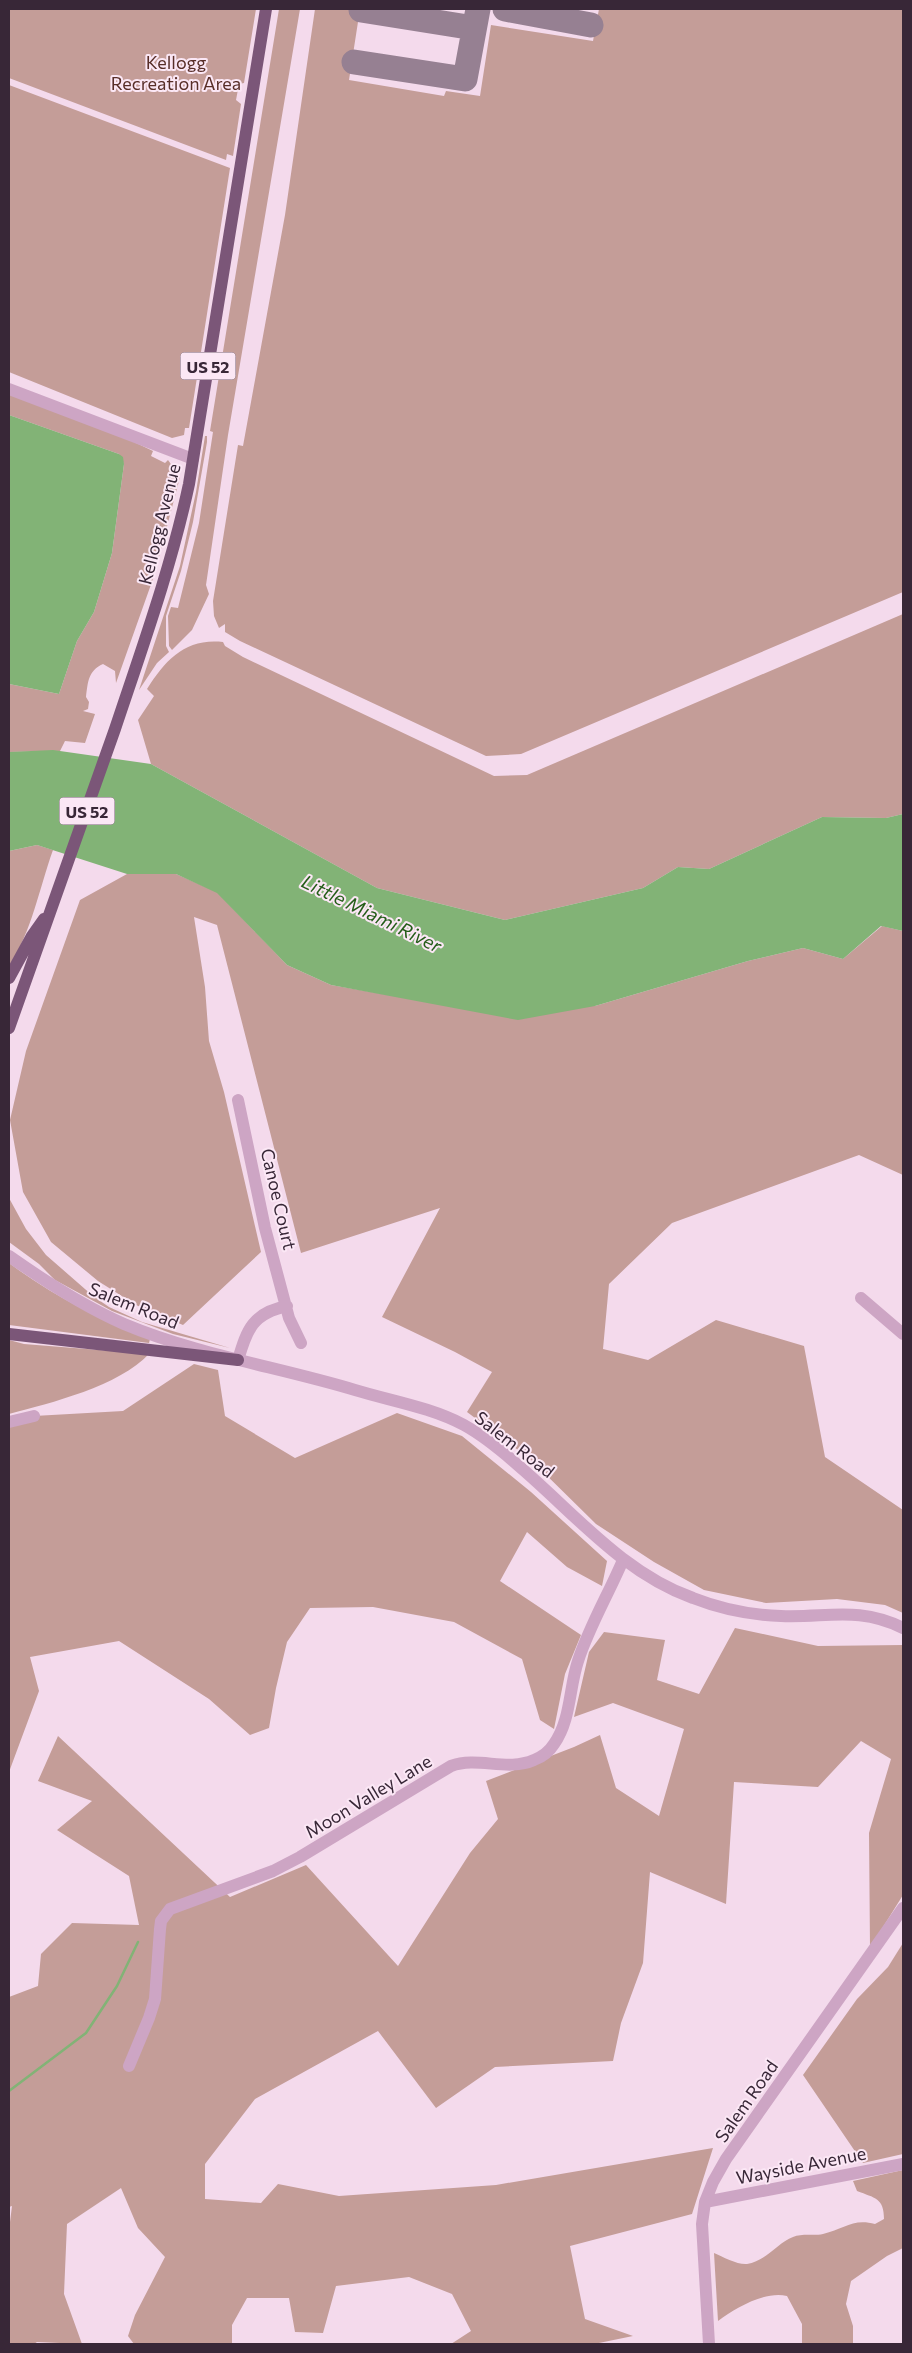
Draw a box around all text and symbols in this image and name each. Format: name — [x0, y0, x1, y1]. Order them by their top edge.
park label: Kellogg Recreation Area — [111, 51, 241, 94]
road number: US 52 — [180, 352, 236, 380]
street label: Kellogg Avenue — [133, 461, 185, 587]
road number: US 52 — [59, 798, 114, 824]
water label: Little Miami River — [298, 869, 447, 957]
street label: Canoe Court — [257, 1146, 301, 1252]
street label: Salem Road — [86, 1277, 182, 1333]
street label: Salem Road — [471, 1406, 559, 1482]
street label: Moon Valley Lane — [301, 1749, 435, 1843]
street label: Salem Road — [710, 2056, 782, 2146]
street label: Wayside Avenue — [734, 2142, 868, 2188]

